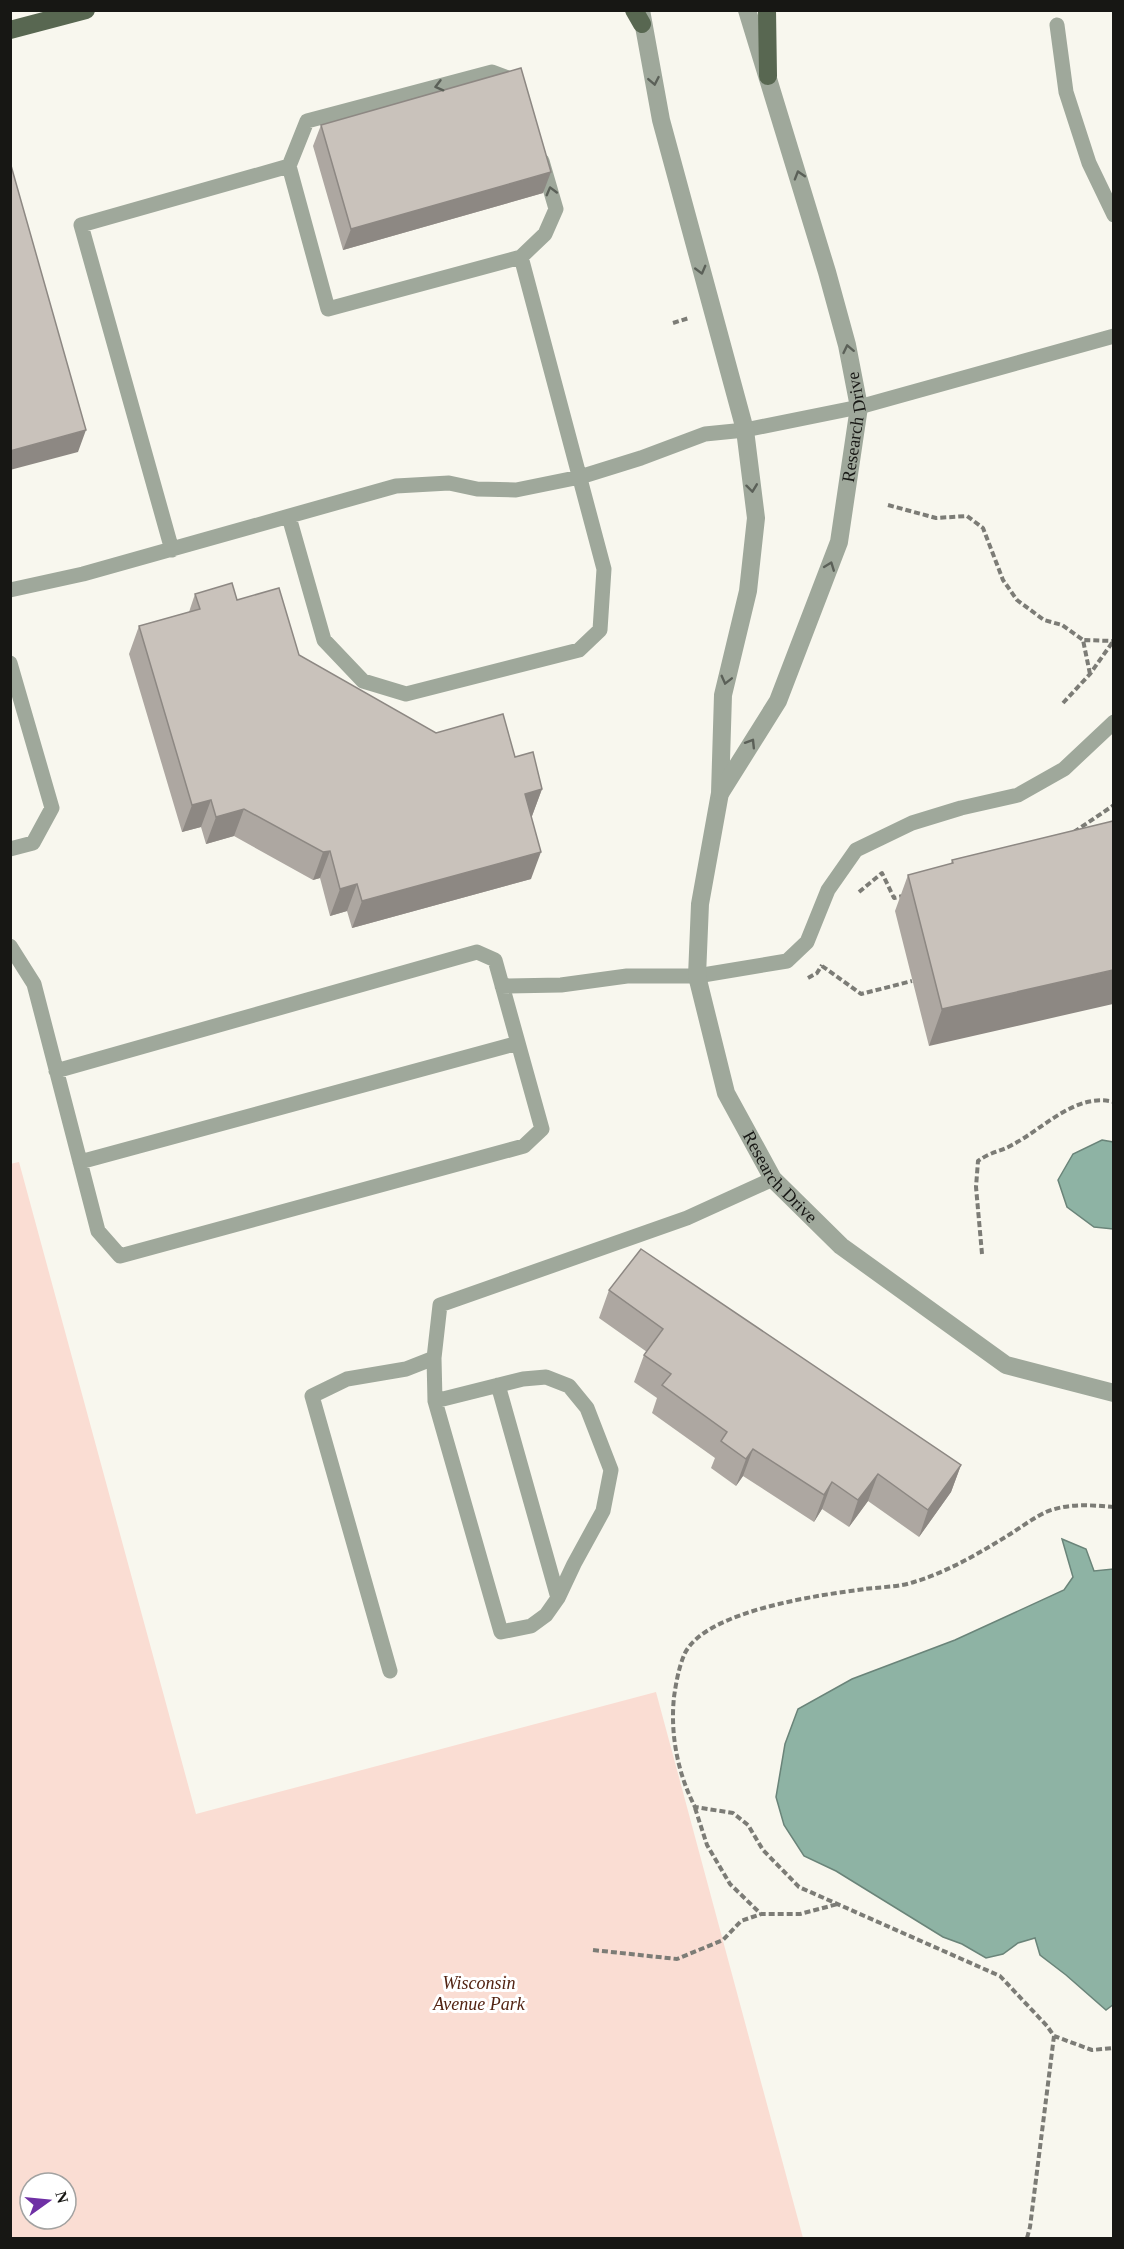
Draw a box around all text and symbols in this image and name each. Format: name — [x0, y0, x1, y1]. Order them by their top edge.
one-way arrow — [647, 76, 660, 86]
one-way arrow — [434, 79, 444, 92]
one-way arrow — [794, 170, 806, 181]
one-way arrow — [545, 186, 558, 196]
one-way arrow — [694, 265, 706, 275]
one-way arrow — [842, 344, 855, 354]
street label: Research Drive — [838, 370, 870, 484]
one-way arrow — [745, 484, 758, 493]
one-way arrow — [823, 561, 835, 572]
one-way arrow — [721, 675, 734, 685]
one-way arrow — [744, 739, 756, 749]
street label: Research Drive — [739, 1127, 822, 1227]
park label: Wisconsin Avenue Park — [432, 1973, 526, 2014]
north arrow — [18, 2171, 78, 2231]
text: N — [52, 2189, 72, 2205]

